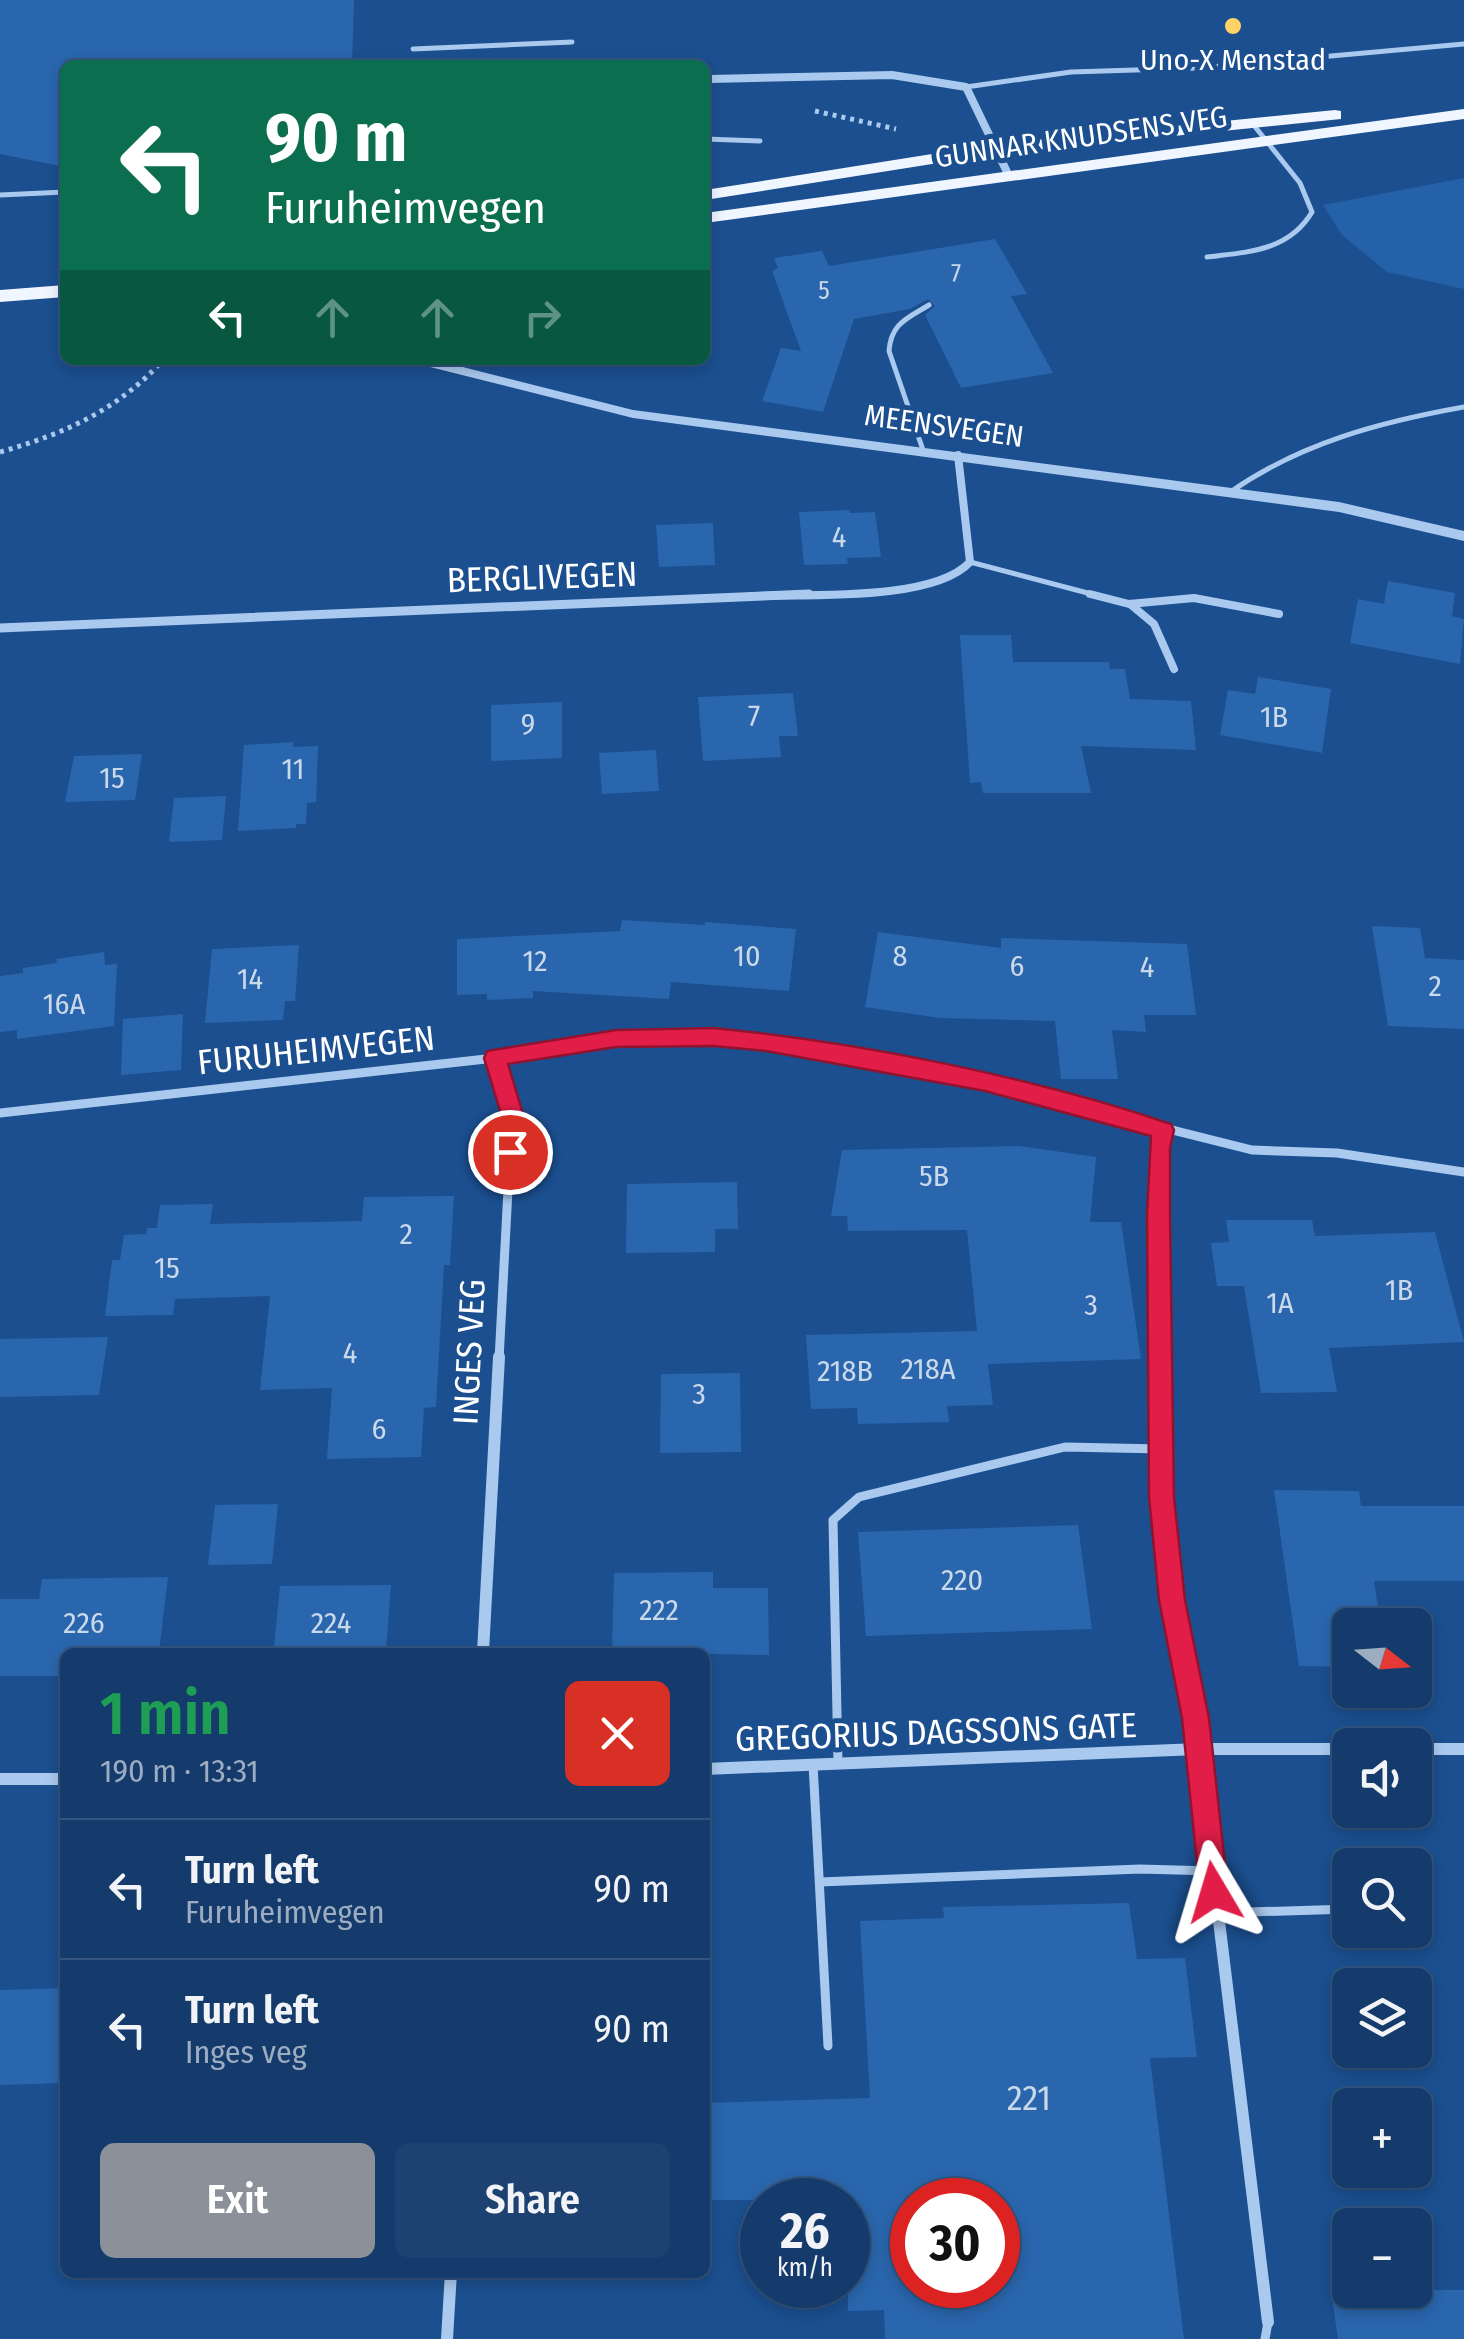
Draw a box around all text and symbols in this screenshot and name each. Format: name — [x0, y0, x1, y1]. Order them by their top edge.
marker: Uno-X Menstad — [1222, 15, 1244, 37]
place label: Uno-X Menstad — [1140, 42, 1326, 78]
text: 90 m — [265, 96, 407, 180]
street label: GUNNAR KNUDSENS VEG — [933, 99, 1229, 175]
icon: left — [100, 100, 230, 230]
text: Furuheimvegen — [265, 181, 546, 235]
house number: 7 — [951, 259, 961, 289]
house number: 5 — [818, 276, 830, 306]
icon: left — [200, 290, 255, 345]
icon: ahead — [305, 290, 360, 345]
icon: ahead — [410, 290, 465, 345]
icon: right — [515, 290, 570, 345]
street label: MEENSVEGEN — [862, 397, 1026, 455]
house number: 4 — [832, 519, 846, 555]
street label: BERGLIVEGEN — [446, 553, 638, 601]
house number: 7 — [748, 698, 760, 734]
house number: 1B — [1260, 699, 1288, 735]
house number: 9 — [521, 706, 535, 742]
house number: 11 — [282, 751, 304, 787]
house number: 15 — [99, 760, 125, 796]
house number: 10 — [733, 938, 761, 974]
house number: 8 — [893, 938, 908, 974]
house number: 12 — [523, 943, 547, 979]
house number: 6 — [1010, 948, 1024, 984]
house number: 4 — [1140, 949, 1154, 985]
house number: 14 — [237, 961, 263, 997]
house number: 2 — [1428, 968, 1442, 1004]
house number: 16A — [43, 986, 85, 1022]
street label: FURUHEIMVEGEN — [195, 1017, 437, 1083]
pin — [468, 1110, 553, 1195]
icon: arrive — [483, 1125, 538, 1180]
house number: 5B — [919, 1158, 949, 1194]
house number: 2 — [399, 1216, 413, 1252]
house number: 15 — [154, 1250, 180, 1286]
house number: 1B — [1385, 1272, 1413, 1308]
street label: INGES VEG — [444, 1278, 494, 1426]
house number: 1A — [1266, 1285, 1294, 1321]
house number: 3 — [1084, 1287, 1098, 1323]
house number: 4 — [343, 1335, 357, 1371]
house number: 218A — [900, 1351, 956, 1387]
house number: 218B — [817, 1353, 873, 1389]
house number: 3 — [692, 1376, 706, 1412]
house number: 6 — [372, 1411, 386, 1447]
house number: 220 — [941, 1562, 983, 1598]
house number: 222 — [639, 1592, 679, 1628]
house number: 226 — [63, 1605, 105, 1641]
house number: 224 — [311, 1605, 351, 1641]
north arrow — [1332, 1608, 1432, 1708]
map controls — [1332, 1608, 1432, 2308]
text: 1 min — [100, 1678, 231, 1750]
button: close — [565, 1681, 670, 1786]
street label: GREGORIUS DAGSSONS GATE — [734, 1704, 1138, 1760]
button: sound — [1332, 1728, 1432, 1828]
text: 190 m · 13:31 — [100, 1752, 259, 1790]
position arrow — [1162, 1840, 1266, 1944]
text: Turn left — [185, 1847, 319, 1893]
button: search — [1332, 1848, 1432, 1948]
icon: left — [100, 1862, 155, 1917]
text: 90 m — [594, 1866, 670, 1912]
text: Furuheimvegen — [185, 1893, 385, 1931]
button: layers — [1332, 1968, 1432, 2068]
text: Turn left — [185, 1987, 319, 2033]
icon: left — [100, 2002, 155, 2057]
text: 90 m — [594, 2006, 670, 2052]
text: Inges veg — [185, 2033, 307, 2071]
house number: 221 — [1007, 2077, 1051, 2119]
button: + — [1332, 2088, 1432, 2188]
button: Exit — [100, 2143, 375, 2258]
button: Share — [395, 2143, 670, 2258]
speed limit sign: 30 — [890, 2178, 1020, 2308]
text: 26 — [780, 2201, 830, 2261]
button: − — [1332, 2208, 1432, 2308]
text: km/h — [777, 2253, 833, 2283]

